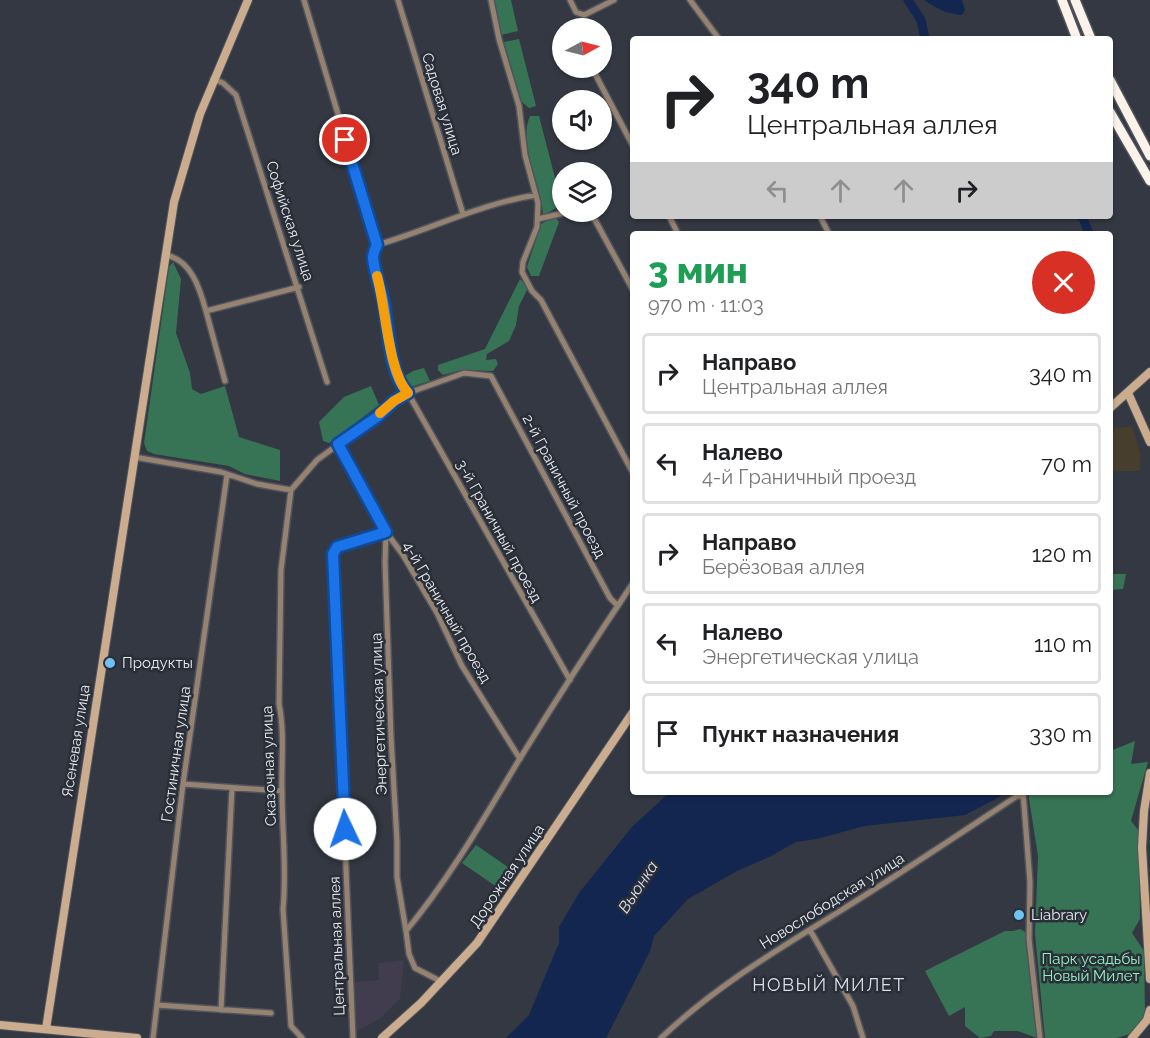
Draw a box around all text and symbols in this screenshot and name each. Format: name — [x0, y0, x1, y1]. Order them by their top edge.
north arrow — [552, 18, 612, 78]
map controls — [552, 18, 612, 222]
street label: Садовая улица — [418, 51, 466, 157]
text: 340 m — [747, 59, 869, 108]
icon: right — [648, 60, 726, 138]
button: sound — [552, 90, 612, 150]
text: Центральная аллея — [747, 109, 998, 140]
pin — [319, 114, 370, 165]
icon: arrive — [328, 123, 361, 156]
street label: Софийская улица — [262, 159, 318, 283]
button: layers — [552, 162, 612, 222]
icon: left — [761, 174, 794, 207]
icon: ahead — [824, 174, 857, 207]
icon: ahead — [887, 174, 920, 207]
icon: right — [950, 174, 983, 207]
text: 3 мин — [648, 249, 748, 291]
button: close — [1032, 251, 1095, 314]
text: 970 m · 11:03 — [648, 293, 764, 317]
text: Направо — [702, 349, 796, 375]
icon: right — [651, 357, 684, 390]
text: 340 m — [1029, 361, 1092, 387]
text: Центральная аллея — [702, 375, 888, 399]
street label: 2-й Граничный проезд — [518, 411, 610, 561]
text: Налево — [702, 439, 783, 465]
icon: left — [651, 447, 684, 480]
text: 70 m — [1041, 451, 1092, 477]
street label: 3-й Граничный проезд — [452, 457, 546, 606]
text: 4-й Граничный проезд — [702, 465, 916, 489]
text: Направо — [702, 529, 796, 555]
icon: right — [651, 537, 684, 570]
street label: 4-й Граничный проезд — [399, 538, 495, 686]
text: 120 m — [1032, 541, 1092, 567]
text: Берёзовая аллея — [702, 555, 865, 579]
text: Налево — [702, 619, 783, 645]
icon: left — [651, 627, 684, 660]
text: 110 m — [1034, 631, 1092, 657]
street label: Энергетическая улица — [367, 632, 391, 796]
text: Энергетическая улица — [702, 645, 919, 669]
place label: Продукты — [122, 654, 193, 672]
marker: Продукты — [103, 656, 117, 670]
street label: Ясеневая улица — [58, 683, 94, 799]
street label: Гостиничная улица — [158, 685, 194, 823]
street label: Сказочная улица — [258, 706, 280, 826]
icon: arrive — [651, 717, 684, 750]
text: Пункт назначения — [702, 721, 899, 747]
text: 330 m — [1029, 721, 1092, 747]
position arrow — [313, 797, 377, 861]
street label: Дорожная улица — [466, 821, 548, 931]
street label: Новослободская улица — [756, 849, 908, 953]
water label: Вьюнка — [614, 857, 662, 917]
street label: Центральная аллея — [326, 876, 348, 1016]
place label: Liabrary — [1031, 906, 1087, 924]
marker: Liabrary — [1012, 908, 1026, 922]
park label: Парк усадьбы Новый Милет — [1042, 950, 1140, 985]
district label: НОВЫЙ МИЛЕТ — [752, 974, 906, 995]

